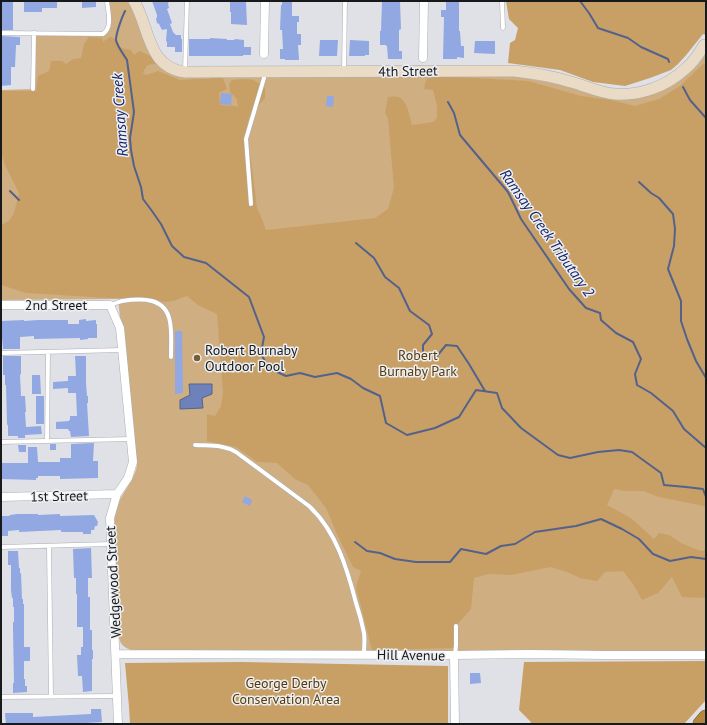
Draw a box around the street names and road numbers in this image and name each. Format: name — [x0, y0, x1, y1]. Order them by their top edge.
street label: 4th Street — [378, 61, 438, 81]
street label: 2nd Street — [25, 296, 87, 314]
street label: 1st Street — [30, 486, 88, 506]
street label: Wedgewood Street — [101, 525, 125, 639]
street label: Hill Avenue — [377, 645, 445, 665]

